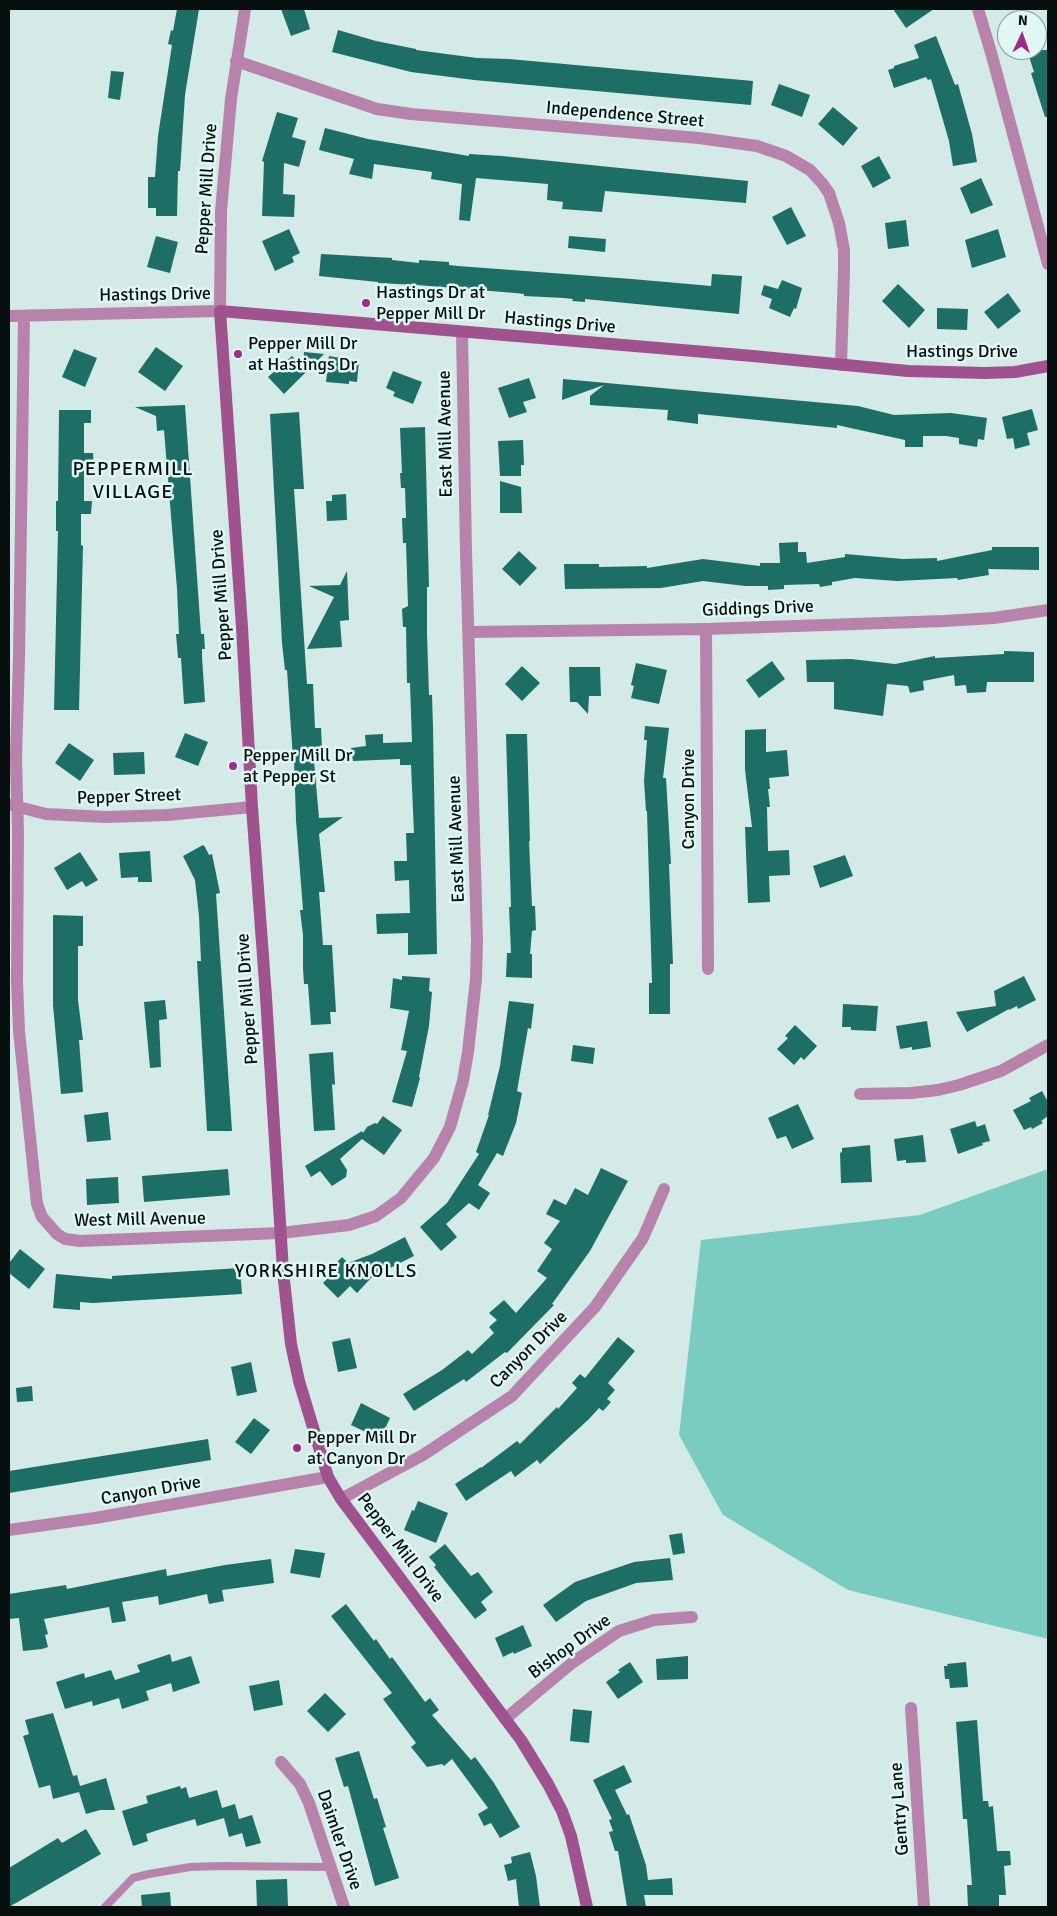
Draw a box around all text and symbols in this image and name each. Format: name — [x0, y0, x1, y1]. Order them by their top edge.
north arrow — [997, 10, 1047, 60]
text: N — [1017, 12, 1028, 29]
street label: Independence Street — [545, 97, 705, 133]
street label: Pepper Mill Drive — [192, 123, 222, 255]
place label: Hastings Dr at Pepper Mill Dr — [376, 282, 485, 324]
street label: Hastings Drive — [99, 283, 211, 307]
marker: Hastings Dr at Pepper Mill Dr — [360, 297, 372, 309]
street label: Hastings Drive — [503, 307, 617, 339]
place label: Pepper Mill Dr at Hastings Dr — [248, 333, 357, 376]
street label: Hastings Drive — [906, 341, 1018, 363]
marker: Pepper Mill Dr at Hastings Dr — [232, 348, 244, 360]
street label: East Mill Avenue — [434, 370, 458, 498]
district label: PEPPERMILL VILLAGE — [71, 458, 195, 505]
street label: Pepper Mill Drive — [207, 529, 237, 661]
street label: Giddings Drive — [702, 596, 814, 622]
place label: Pepper Mill Dr at Pepper St — [243, 745, 352, 788]
street label: Canyon Drive — [678, 749, 700, 849]
marker: Pepper Mill Dr at Pepper St — [227, 760, 239, 772]
street label: East Mill Avenue — [444, 775, 470, 903]
street label: Pepper Street — [77, 784, 181, 810]
street label: Pepper Mill Drive — [233, 933, 263, 1065]
street label: West Mill Avenue — [74, 1208, 206, 1232]
district label: YORKSHIRE KNOLLS — [233, 1261, 419, 1283]
street label: Canyon Drive — [486, 1307, 572, 1393]
place label: Pepper Mill Dr at Canyon Dr — [307, 1427, 416, 1470]
marker: Pepper Mill Dr at Canyon Dr — [291, 1442, 303, 1454]
street label: Canyon Drive — [99, 1472, 203, 1510]
street label: Pepper Mill Drive — [352, 1489, 448, 1607]
street label: Bishop Drive — [525, 1610, 615, 1684]
street label: Gentry Lane — [886, 1762, 914, 1856]
street label: Daimler Drive — [312, 1787, 366, 1893]

